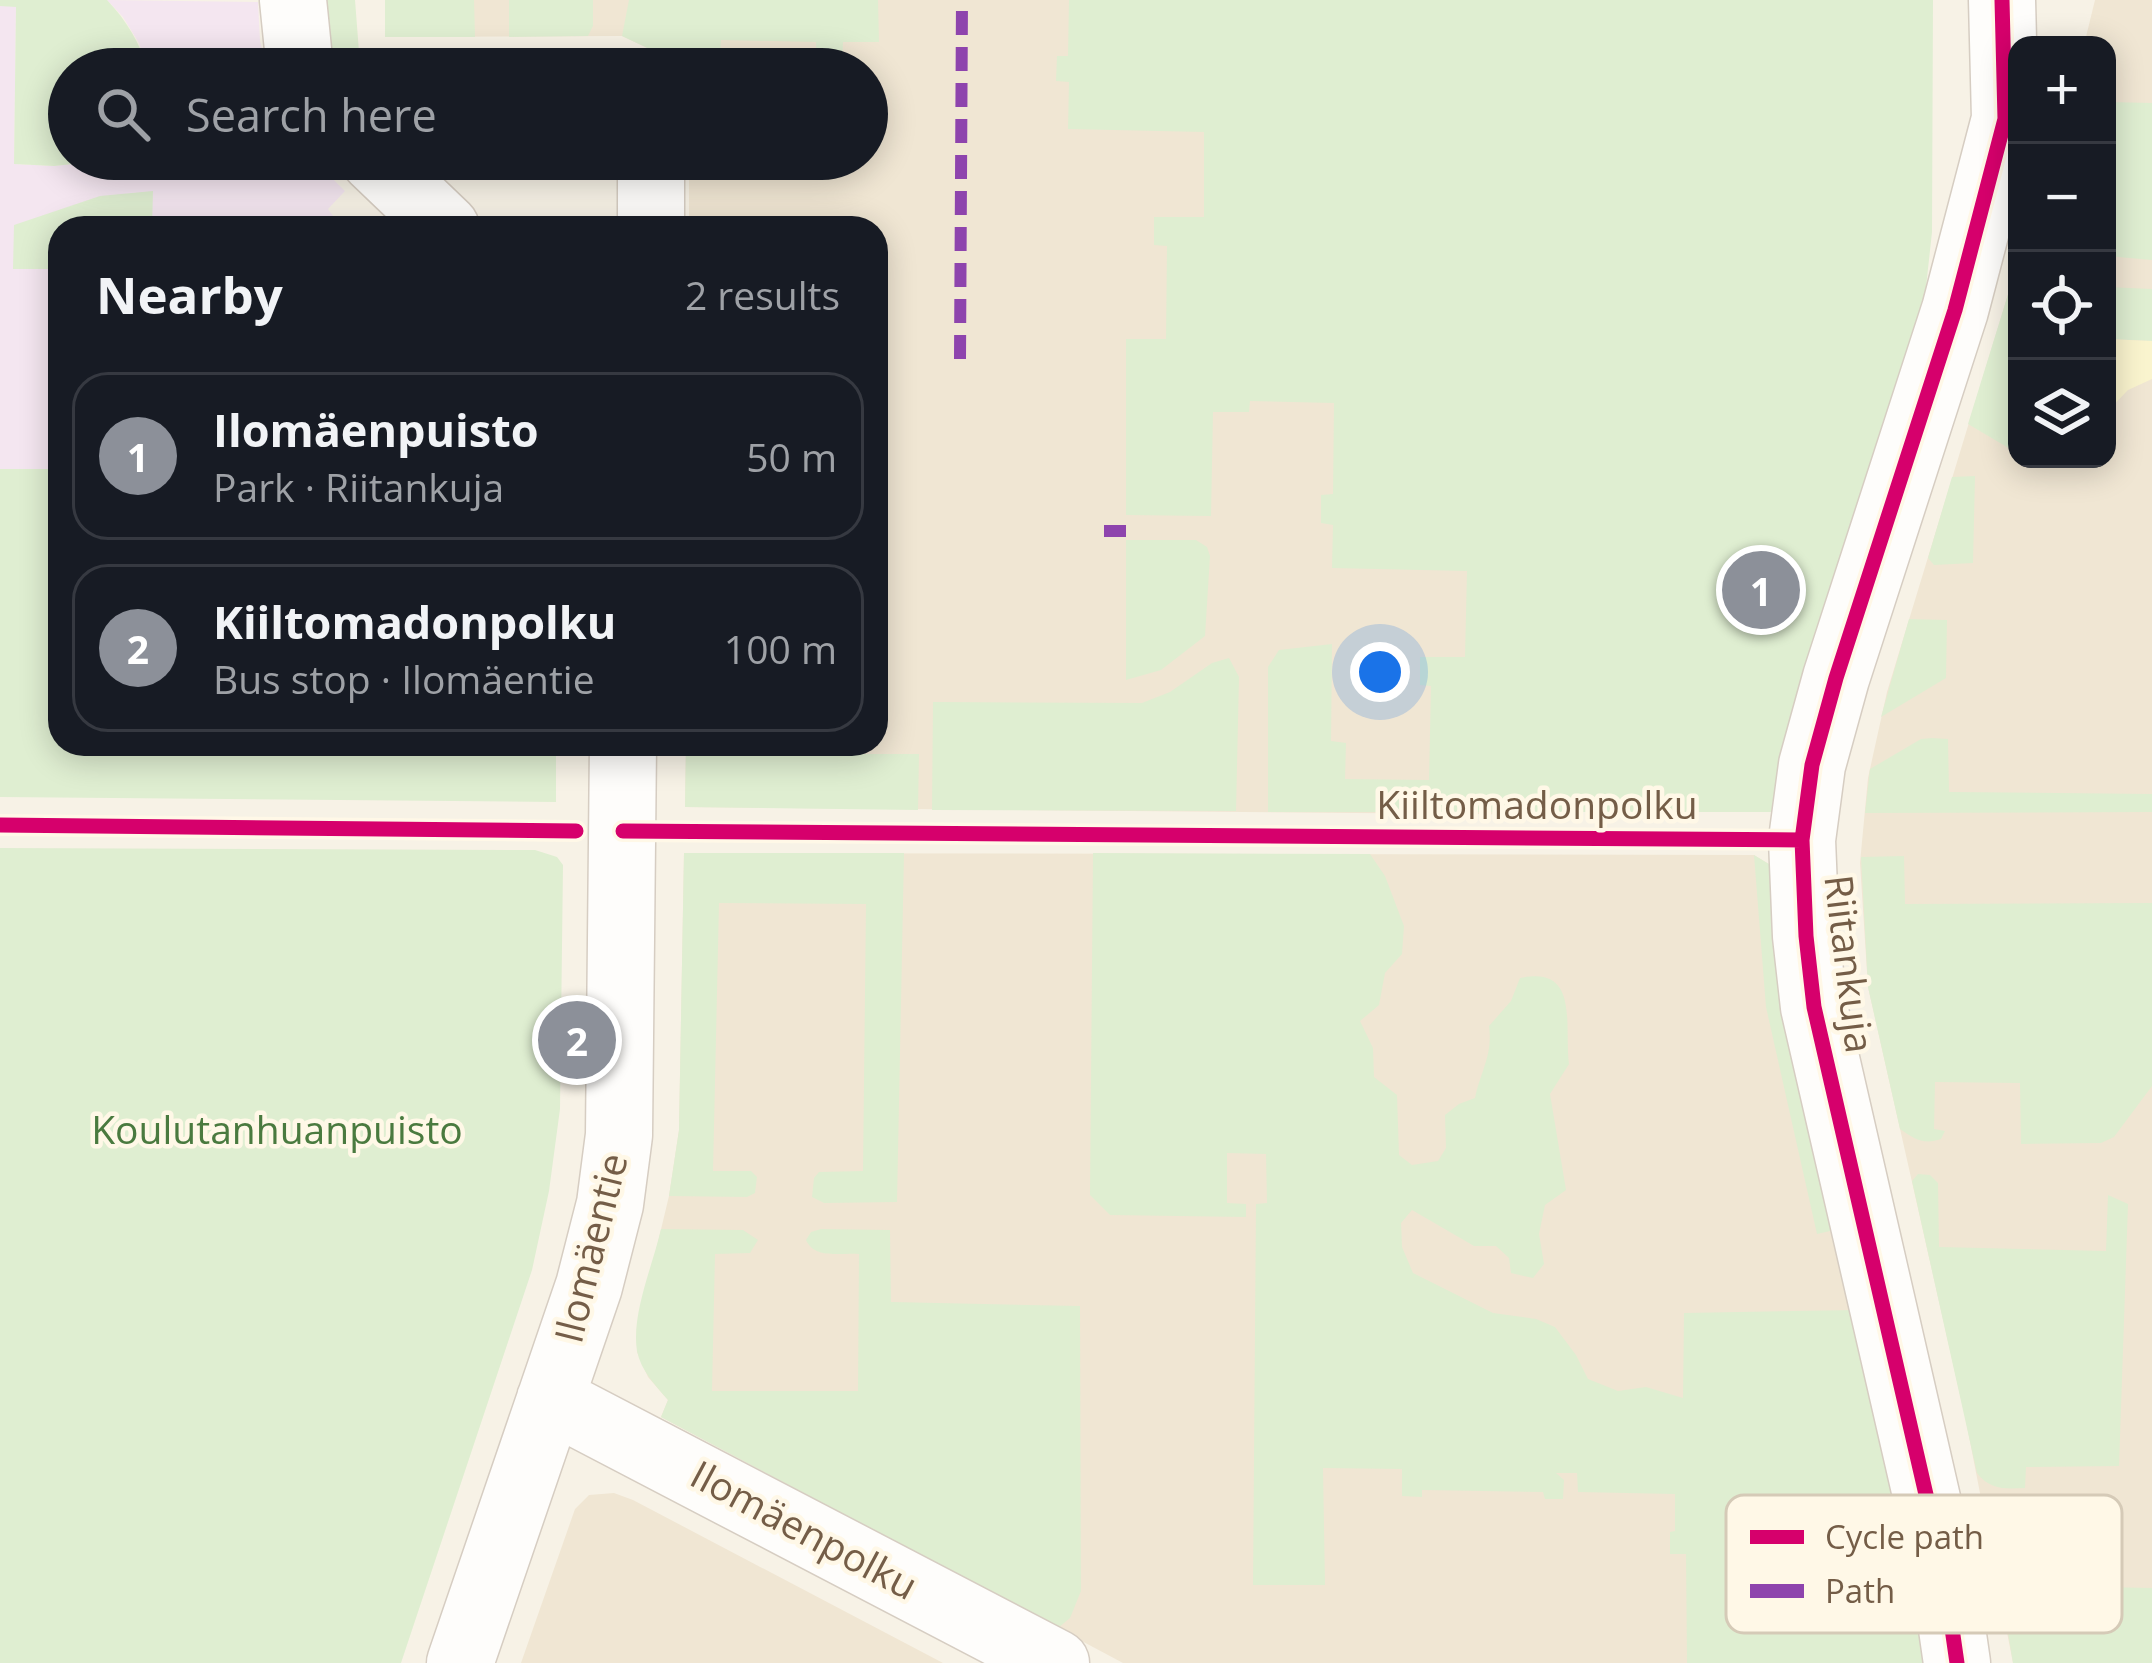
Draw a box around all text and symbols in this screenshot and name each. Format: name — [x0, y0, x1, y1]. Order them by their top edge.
map controls — [2008, 36, 2116, 468]
button: + — [2008, 36, 2116, 144]
search box — [48, 48, 888, 180]
icon: search — [90, 81, 156, 147]
text: Search here — [186, 84, 437, 145]
button: − — [2008, 144, 2116, 252]
button: locate — [2008, 252, 2116, 360]
text: Nearby — [96, 259, 283, 329]
text: 2 results — [685, 268, 840, 321]
button: layers — [2008, 360, 2116, 468]
text: Ilomäenpuisto — [213, 399, 539, 460]
text: 1 — [127, 430, 149, 483]
text: 50 m — [746, 430, 837, 483]
text: Park · Riitankuja — [213, 460, 504, 513]
pin: 1 — [1722, 545, 1800, 635]
text: Kiiltomadonpolku — [213, 591, 616, 652]
text: 2 — [127, 622, 149, 675]
text: 100 m — [724, 622, 837, 675]
your location — [1350, 642, 1410, 702]
text: Bus stop · Ilomäentie — [213, 652, 595, 705]
street label: Kiiltomadonpolku — [1376, 777, 1698, 830]
street label: Riitankuja — [1813, 872, 1888, 1056]
pin: 2 — [538, 995, 616, 1085]
park label: Koulutanhuanpuisto — [91, 1102, 463, 1155]
street label: Ilomäentie — [540, 1147, 639, 1348]
street label: Ilomäenpolku — [682, 1447, 927, 1611]
legend — [1726, 1495, 2122, 1633]
text: Cycle path — [1825, 1514, 1984, 1559]
text: Path — [1825, 1568, 1895, 1613]

